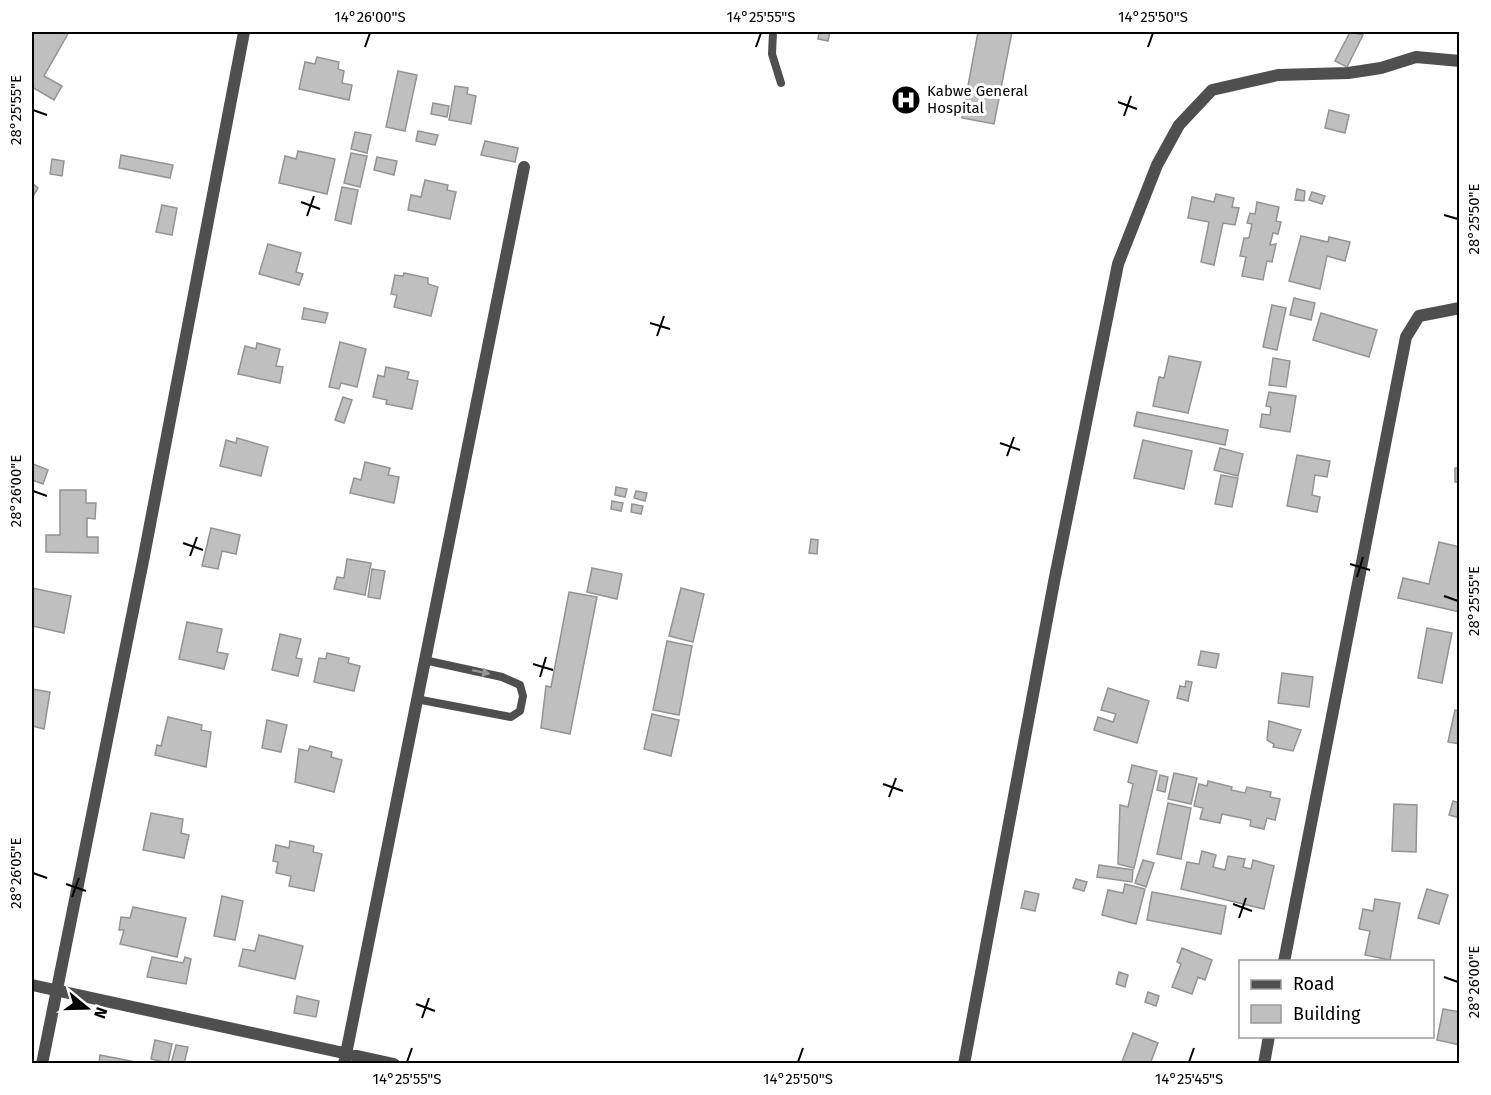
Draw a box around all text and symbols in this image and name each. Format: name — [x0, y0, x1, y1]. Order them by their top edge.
text: 14°26'00"S — [334, 8, 406, 26]
text: 14°25'55"S — [727, 8, 795, 26]
text: 14°25'50"S — [1118, 8, 1188, 26]
text: 28°25'55"E — [7, 75, 25, 145]
place label: Kabwe General Hospital — [927, 82, 1029, 117]
hospital icon: Kabwe General Hospital — [890, 84, 922, 116]
text: 28°25'50"E — [1465, 183, 1483, 255]
text: 28°26'00"E — [7, 455, 25, 527]
text: 28°25'55"E — [1465, 566, 1483, 636]
one-way arrow — [472, 668, 490, 678]
text: 28°26'05"E — [7, 837, 25, 909]
text: 28°26'00"E — [1465, 946, 1483, 1018]
legend — [1239, 960, 1434, 1038]
text: Road — [1293, 973, 1335, 995]
north arrow — [57, 978, 117, 1038]
text: Building — [1293, 1003, 1361, 1025]
text: N — [90, 1005, 111, 1021]
text: 14°25'55"S — [373, 1070, 441, 1088]
text: 14°25'50"S — [763, 1070, 833, 1088]
text: 14°25'45"S — [1155, 1070, 1223, 1088]

